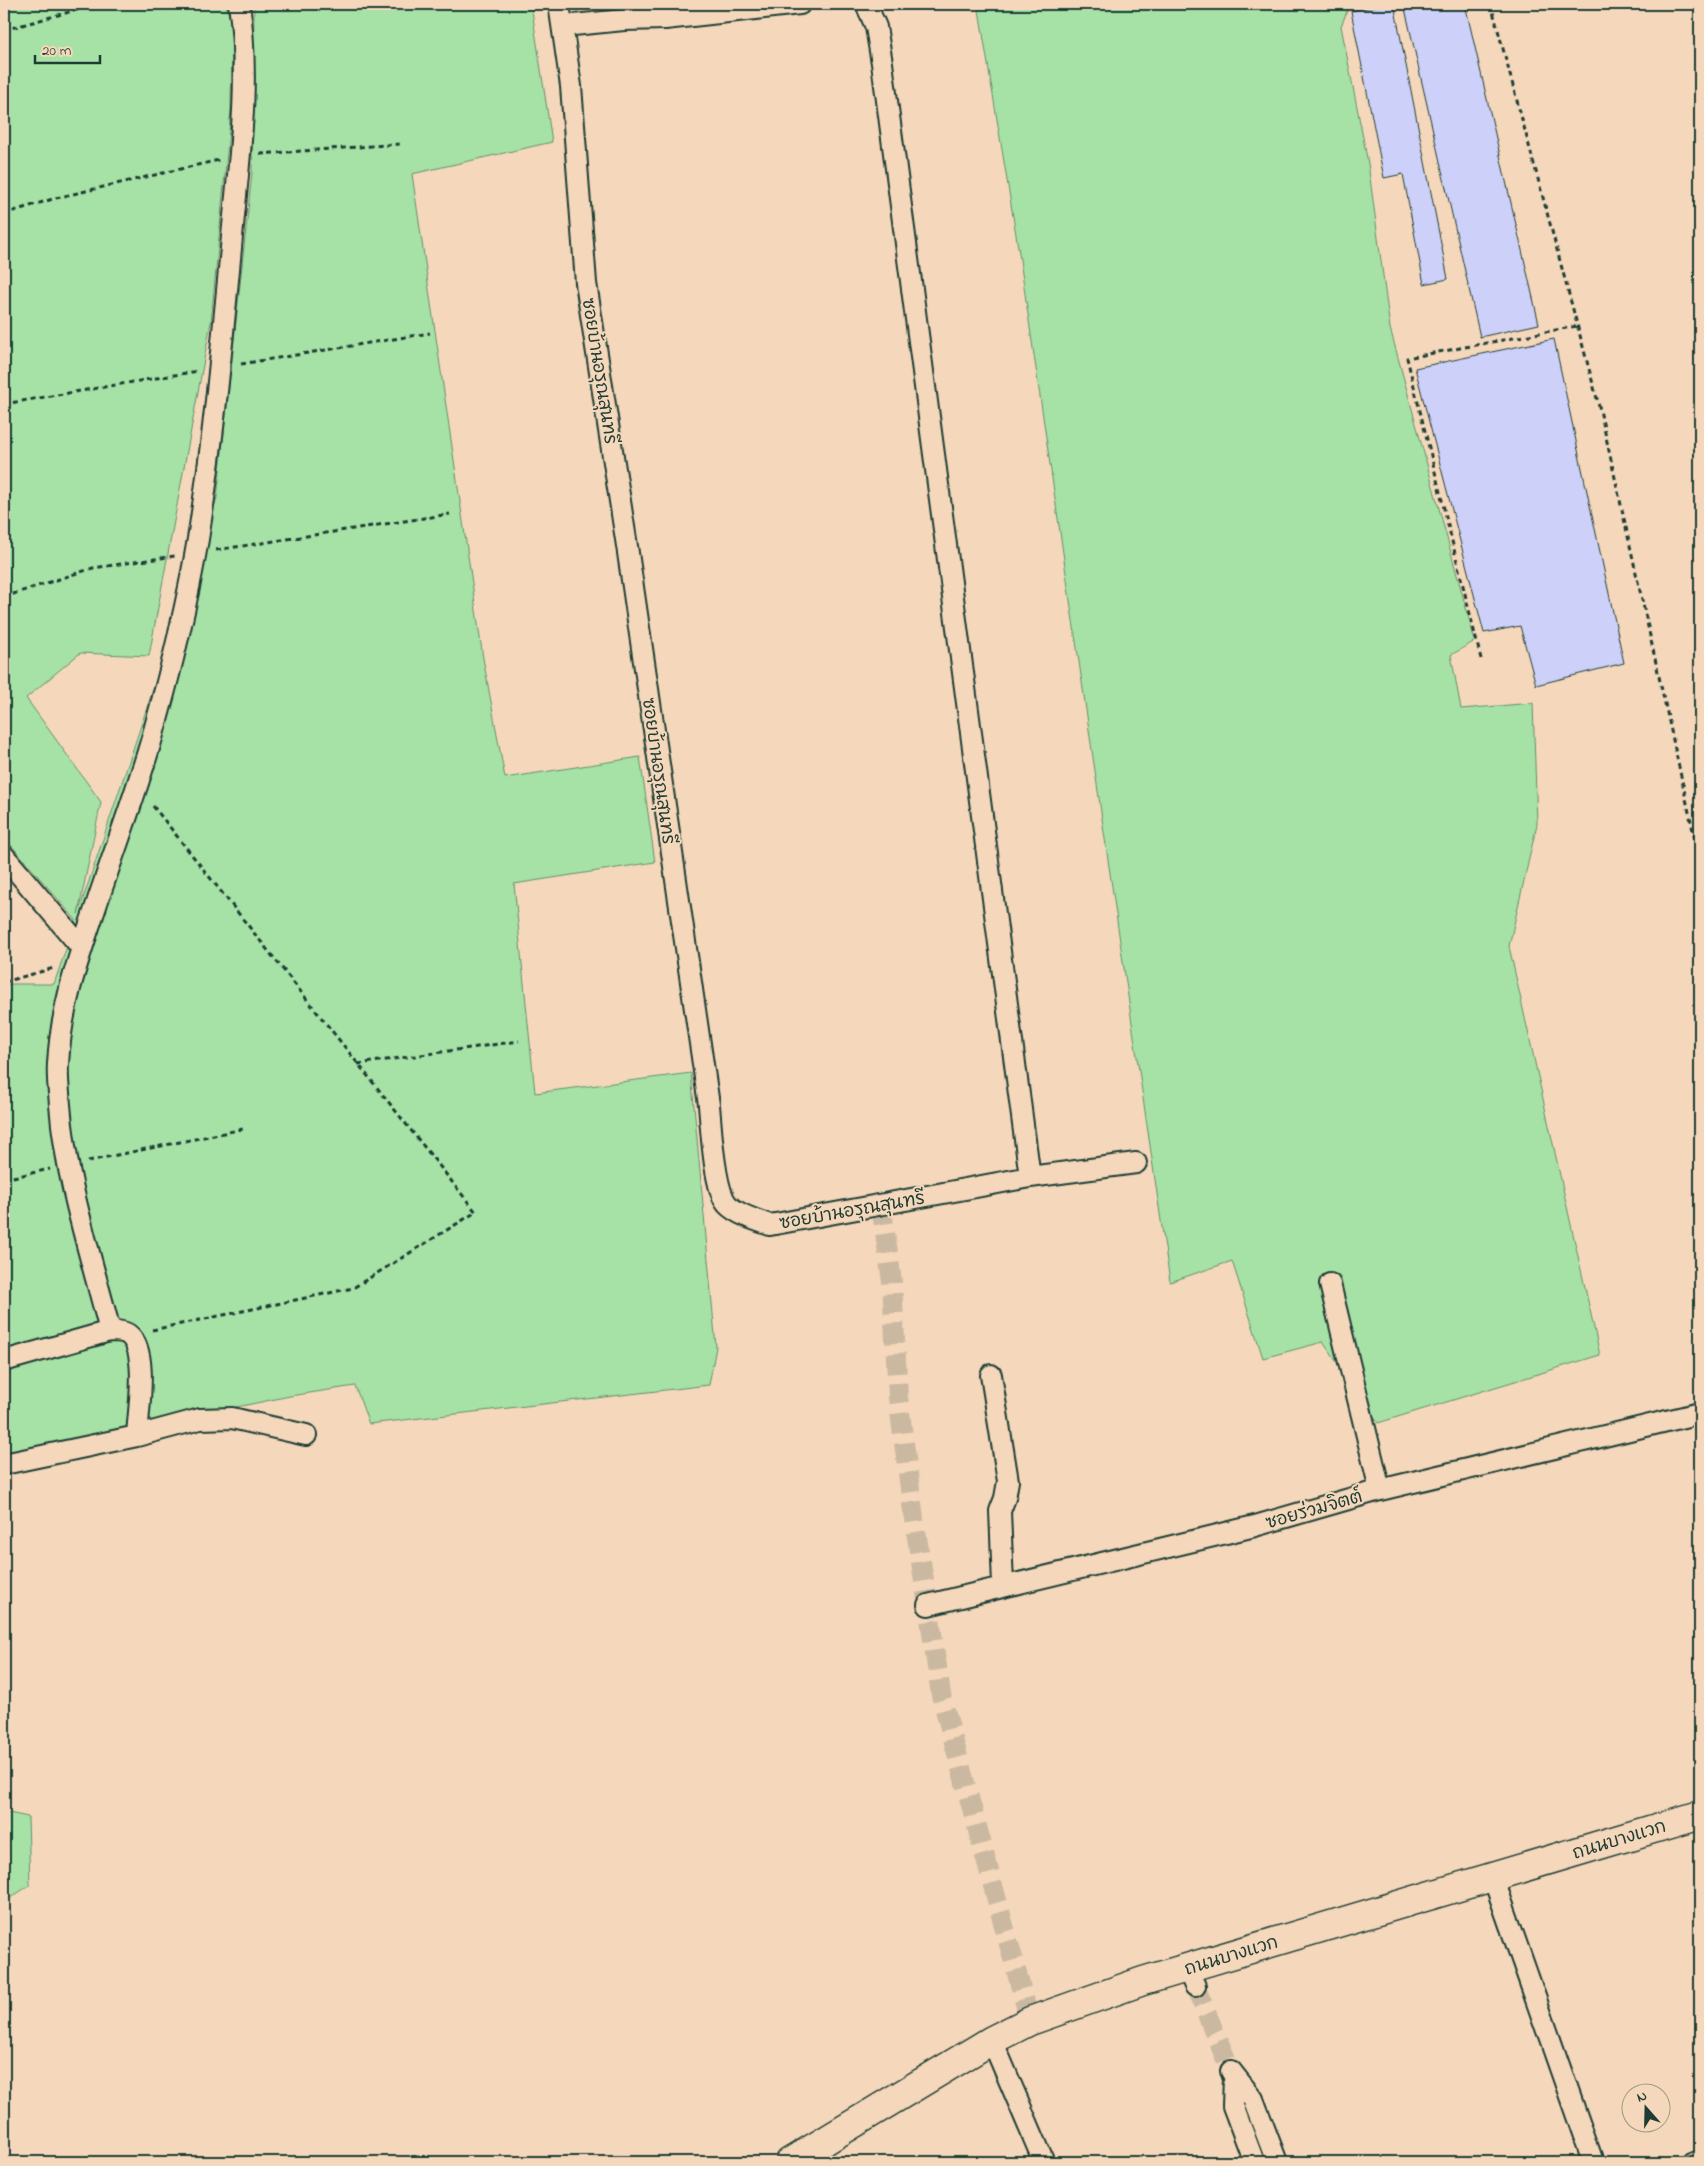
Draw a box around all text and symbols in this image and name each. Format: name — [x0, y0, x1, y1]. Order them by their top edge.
scale bar — [35, 32, 100, 64]
text: 20 m — [42, 40, 72, 62]
street label: ซอยบ้านอรุณสุนทรี — [574, 296, 623, 446]
street label: ซอยบ้านอรุณสุนทรี — [634, 696, 681, 846]
street label: ซอยบ้านอรุณสุนทรี — [777, 1185, 927, 1238]
street label: ซอยร่วมจิตต์ — [1262, 1483, 1366, 1537]
street label: ถนนบางแวก — [1569, 1814, 1670, 1867]
street label: ถนนบางแวก — [1181, 1930, 1282, 1983]
north arrow — [1622, 2084, 1672, 2134]
text: N — [1634, 2086, 1650, 2109]

